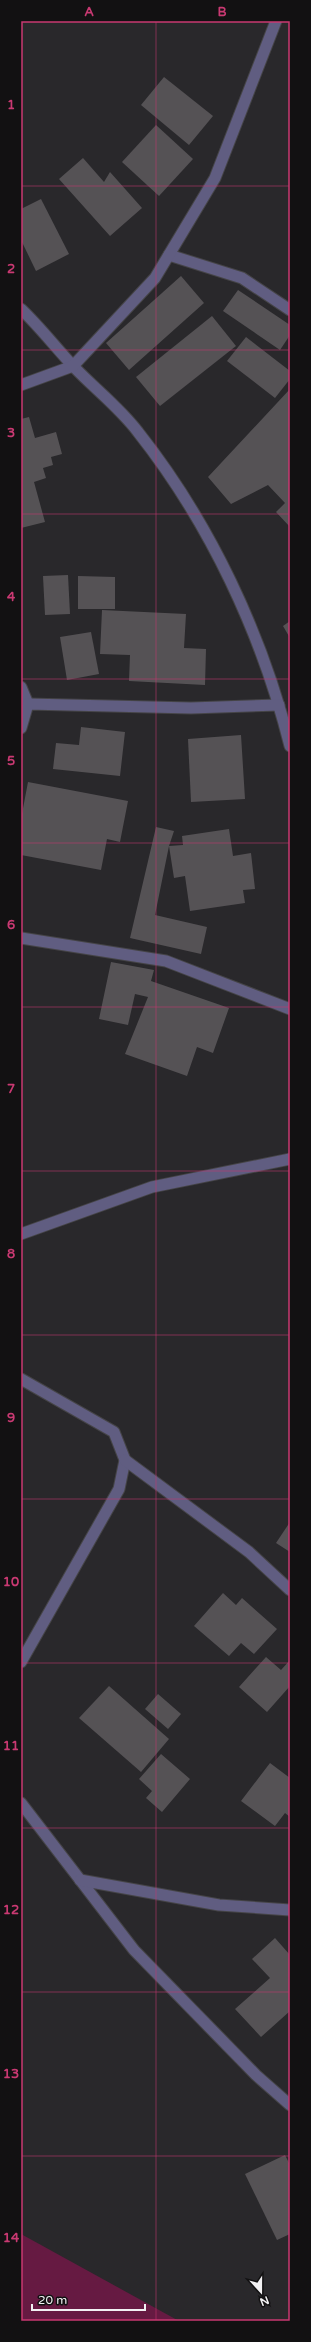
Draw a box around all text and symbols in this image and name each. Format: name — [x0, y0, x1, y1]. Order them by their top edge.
text: A — [84, 4, 94, 20]
text: B — [217, 4, 227, 20]
text: 1 — [7, 97, 15, 113]
text: 2 — [7, 261, 15, 277]
text: 3 — [7, 425, 15, 441]
text: 4 — [7, 589, 16, 605]
text: 5 — [7, 753, 15, 769]
text: 6 — [7, 917, 15, 933]
text: 7 — [7, 1081, 15, 1097]
text: 8 — [7, 1246, 15, 1262]
text: 9 — [7, 1410, 15, 1426]
text: 10 — [3, 1574, 19, 1590]
text: 11 — [3, 1738, 19, 1754]
text: 12 — [3, 1902, 19, 1918]
text: 13 — [3, 2066, 19, 2082]
text: 14 — [3, 2230, 20, 2246]
north arrow — [241, 2272, 281, 2312]
scale bar — [32, 2286, 145, 2312]
text: 20 m — [38, 2293, 67, 2307]
text: N — [258, 2293, 271, 2309]

